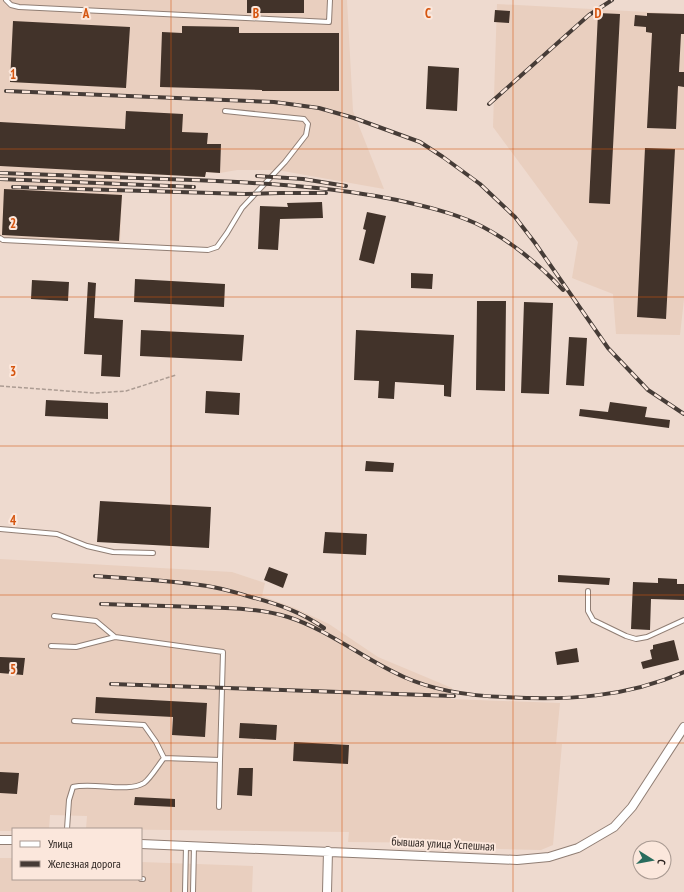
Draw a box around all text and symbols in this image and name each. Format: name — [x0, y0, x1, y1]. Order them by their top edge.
text: A — [82, 5, 90, 22]
text: B — [253, 5, 259, 22]
text: C — [425, 5, 431, 22]
text: D — [595, 5, 602, 22]
text: 1 — [10, 66, 16, 83]
text: 2 — [10, 215, 16, 232]
text: 3 — [10, 363, 16, 380]
text: 4 — [10, 512, 17, 529]
text: 5 — [10, 661, 16, 678]
legend — [12, 828, 142, 880]
street label: бывшая улица Успешная — [391, 833, 495, 854]
text: Улица — [48, 836, 73, 851]
north arrow — [632, 840, 672, 880]
text: Железная дорога — [47, 856, 121, 871]
text: С — [654, 858, 669, 866]

